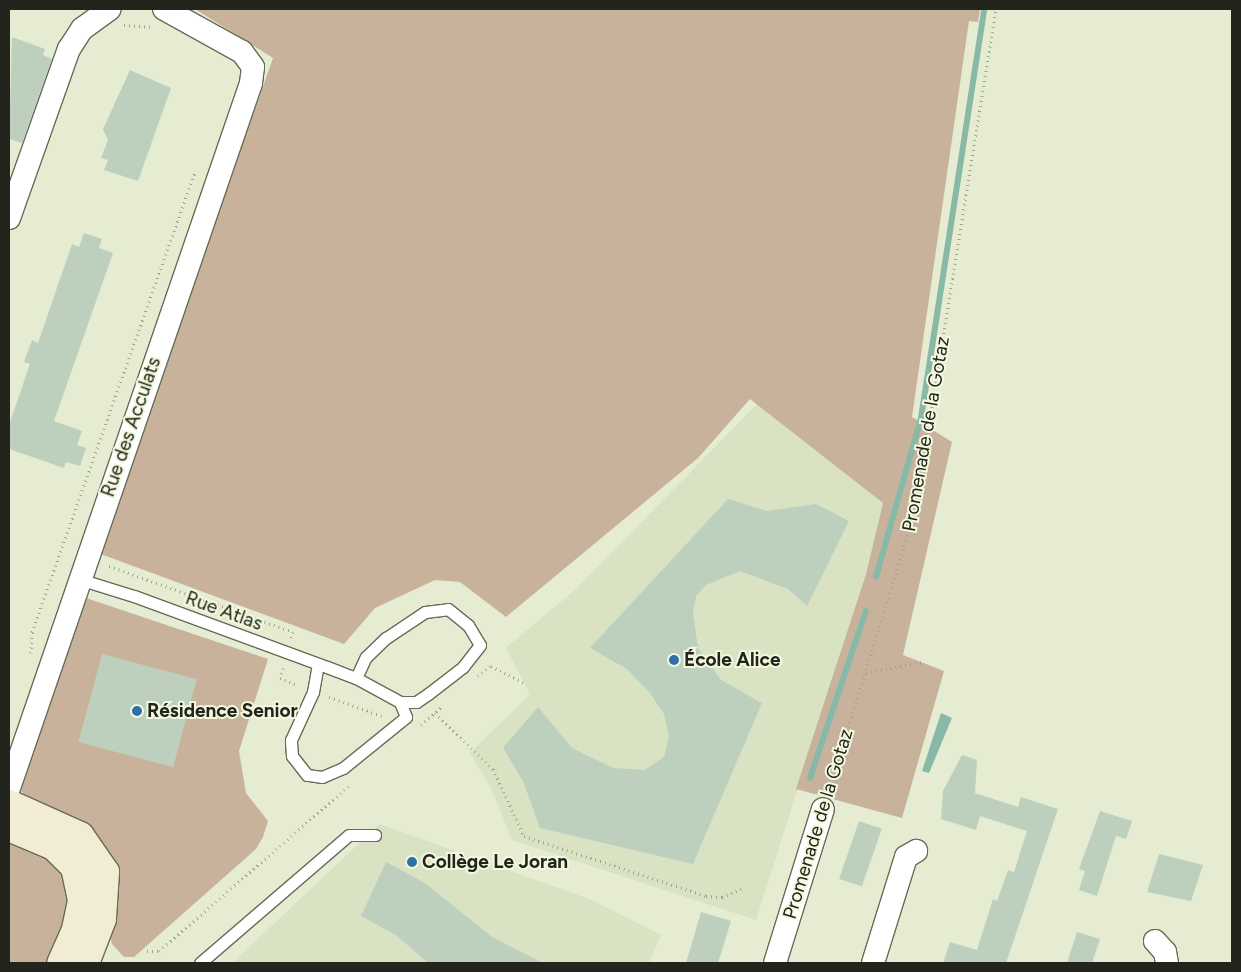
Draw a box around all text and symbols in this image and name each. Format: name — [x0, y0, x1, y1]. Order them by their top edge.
street label: Promenade de la Gotaz — [898, 335, 954, 533]
street label: Rue des Acculats — [96, 354, 166, 500]
street label: Rue Atlas — [182, 587, 266, 635]
place label: École Alice — [684, 649, 780, 671]
marker: École Alice — [668, 654, 680, 666]
place label: Résidence Senior — [147, 700, 298, 722]
marker: Résidence Senior — [131, 705, 143, 717]
street label: Promenade de la Gotaz — [778, 726, 858, 922]
place label: Collège Le Joran — [422, 851, 568, 873]
marker: Collège Le Joran — [406, 856, 418, 868]

